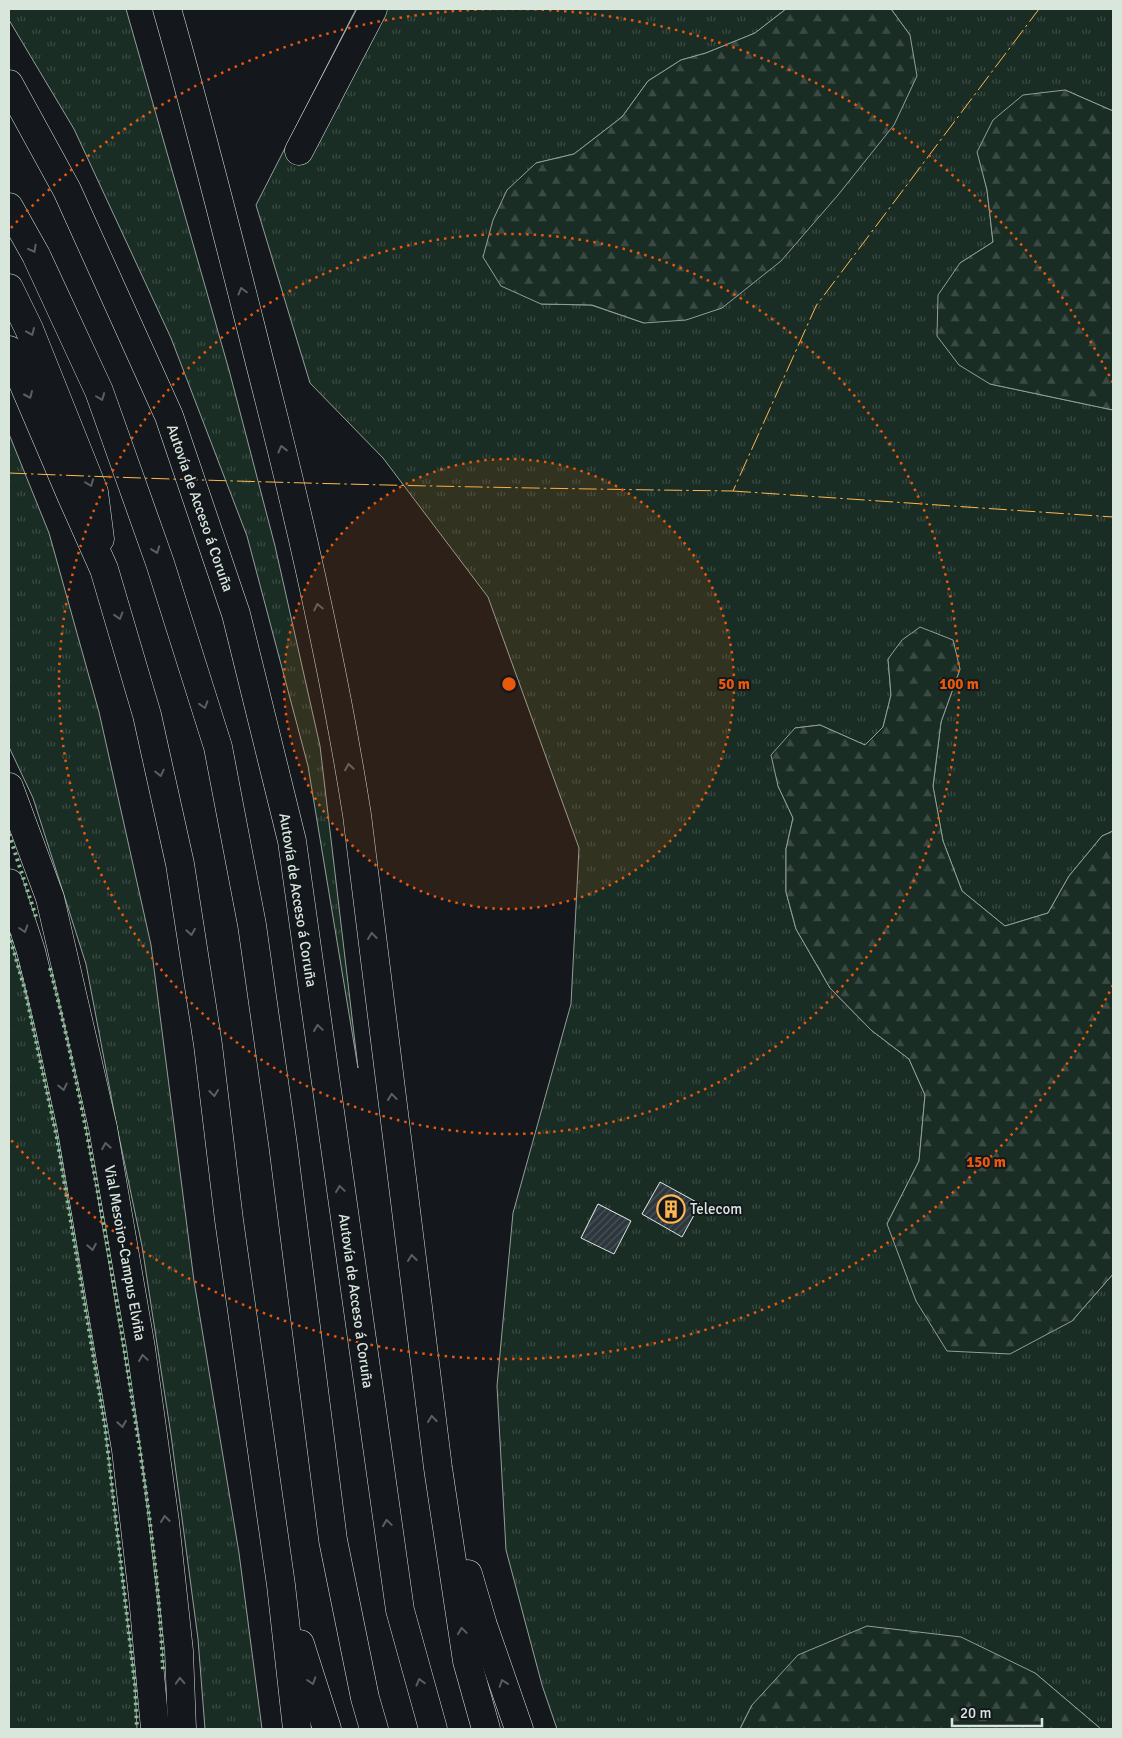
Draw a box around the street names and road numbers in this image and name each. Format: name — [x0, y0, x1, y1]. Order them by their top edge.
street label: Autovía de Acceso á Coruña — [163, 422, 237, 594]
street label: Autovía de Acceso á Coruña — [275, 812, 321, 988]
street label: Vial Mesoiro-Campus Elviña — [101, 1164, 149, 1342]
street label: Autovía de Acceso á Coruña — [335, 1213, 377, 1389]

